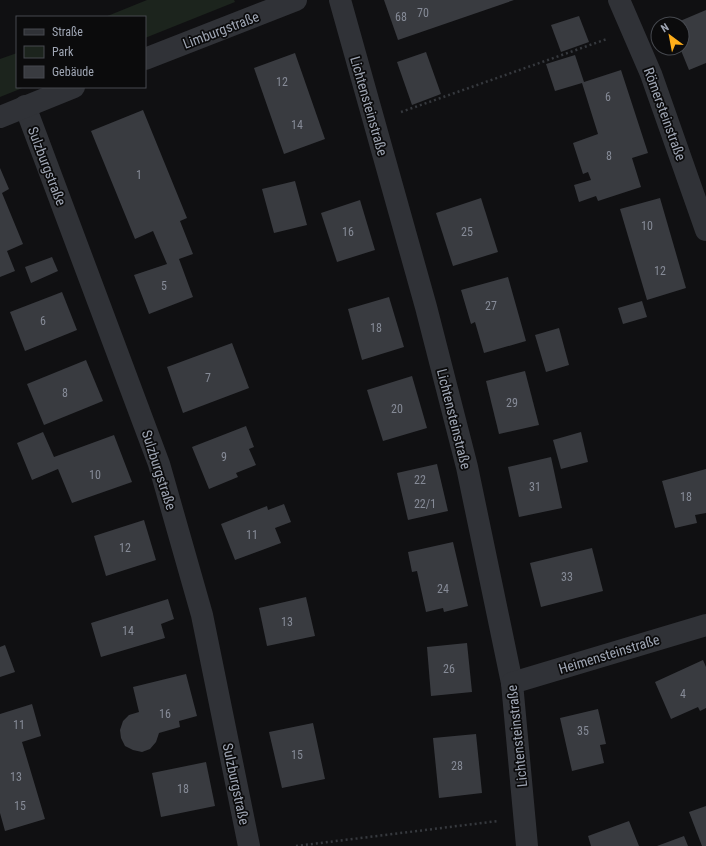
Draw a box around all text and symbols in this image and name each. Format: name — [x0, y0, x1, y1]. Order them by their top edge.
house number: 70 — [417, 6, 429, 20]
street label: Limburgstraße — [181, 8, 262, 52]
house number: 68 — [395, 10, 407, 24]
legend — [16, 16, 146, 88]
north arrow — [650, 16, 690, 56]
text: N — [659, 21, 671, 35]
text: Straße — [52, 25, 83, 39]
text: Park — [52, 45, 74, 59]
street label: Lichtensteinstraße — [347, 54, 391, 158]
text: Gebäude — [52, 65, 94, 79]
street label: Römersteinstraße — [641, 65, 689, 163]
house number: 12 — [276, 75, 288, 89]
house number: 6 — [605, 90, 611, 104]
house number: 14 — [291, 118, 303, 132]
street label: Sulzburgstraße — [25, 124, 70, 208]
house number: 8 — [606, 149, 612, 163]
house number: 1 — [136, 168, 142, 182]
house number: 10 — [641, 219, 653, 233]
house number: 16 — [342, 225, 354, 239]
house number: 25 — [461, 225, 473, 239]
house number: 12 — [654, 264, 666, 278]
house number: 5 — [161, 279, 167, 293]
house number: 27 — [485, 299, 497, 313]
house number: 6 — [40, 314, 46, 328]
house number: 18 — [370, 321, 382, 335]
street label: Lichtensteinstraße — [434, 367, 474, 471]
house number: 7 — [205, 371, 211, 385]
house number: 8 — [62, 386, 68, 400]
house number: 29 — [506, 396, 518, 410]
house number: 20 — [391, 402, 403, 416]
street label: Sulzburgstraße — [139, 428, 180, 512]
house number: 9 — [221, 450, 227, 464]
house number: 10 — [89, 468, 101, 482]
house number: 22 — [414, 473, 426, 487]
house number: 31 — [529, 480, 541, 494]
house number: 18 — [680, 490, 692, 504]
house number: 22/1 — [414, 497, 436, 511]
house number: 11 — [246, 528, 258, 542]
house number: 12 — [119, 541, 131, 555]
house number: 33 — [561, 570, 573, 584]
house number: 24 — [437, 582, 449, 596]
house number: 13 — [281, 615, 293, 629]
house number: 14 — [122, 624, 134, 638]
street label: Heimensteinstraße — [557, 631, 662, 677]
house number: 26 — [443, 662, 455, 676]
street label: Lichtensteinstraße — [504, 684, 530, 788]
house number: 4 — [680, 687, 686, 701]
house number: 16 — [159, 707, 171, 721]
house number: 11 — [13, 718, 25, 732]
house number: 35 — [577, 724, 589, 738]
street label: Sulzburgstraße — [220, 742, 253, 827]
house number: 15 — [291, 748, 303, 762]
house number: 28 — [451, 759, 463, 773]
house number: 13 — [10, 770, 22, 784]
house number: 18 — [177, 782, 189, 796]
house number: 15 — [14, 799, 26, 813]

